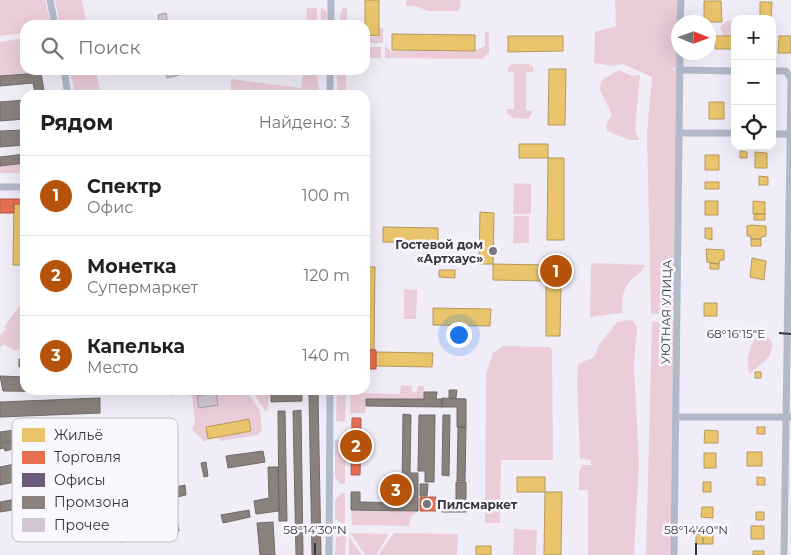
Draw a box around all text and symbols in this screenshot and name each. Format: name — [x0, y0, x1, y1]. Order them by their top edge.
north arrow — [671, 15, 716, 60]
map controls — [731, 15, 776, 150]
button: + — [731, 15, 776, 60]
search box — [20, 20, 370, 75]
icon: search — [38, 34, 66, 62]
text: Поиск — [78, 36, 141, 59]
button: − — [731, 60, 776, 105]
button: locate — [731, 105, 776, 150]
text: Рядом — [40, 110, 113, 135]
text: Найдено: 3 — [259, 113, 350, 132]
text: Спектр — [87, 175, 161, 198]
text: 1 — [53, 186, 59, 205]
text: 100 m — [302, 186, 350, 205]
text: Офис — [87, 198, 133, 217]
place label: Гостевой дом «Артхаус» — [395, 237, 483, 266]
marker: Гостевой дом «Артхаус» — [487, 245, 499, 257]
pin: 1 — [540, 252, 572, 290]
text: Монетка — [87, 255, 176, 278]
street label: УЮТНАЯ УЛИЦА — [658, 260, 674, 364]
text: 2 — [51, 266, 61, 285]
text: 120 m — [303, 266, 350, 285]
text: Супермаркет — [87, 278, 198, 297]
your location — [446, 322, 472, 348]
text: 68°16'15"E — [707, 326, 765, 341]
text: Капелька — [87, 335, 185, 358]
text: 3 — [51, 346, 61, 365]
text: 140 m — [302, 346, 350, 365]
text: Место — [87, 358, 139, 377]
legend — [12, 418, 178, 542]
text: Жильё — [54, 426, 103, 444]
pin: 2 — [340, 427, 372, 465]
text: Торговля — [54, 448, 121, 466]
text: Офисы — [54, 471, 105, 489]
pin: 3 — [380, 471, 412, 509]
text: Промзона — [54, 493, 129, 511]
place label: Пилсмаркет — [437, 497, 518, 512]
marker: Пилсмаркет — [421, 498, 433, 510]
text: Прочее — [54, 516, 110, 534]
text: 58°14'30"N — [283, 522, 347, 537]
text: 58°14'40"N — [664, 522, 728, 537]

